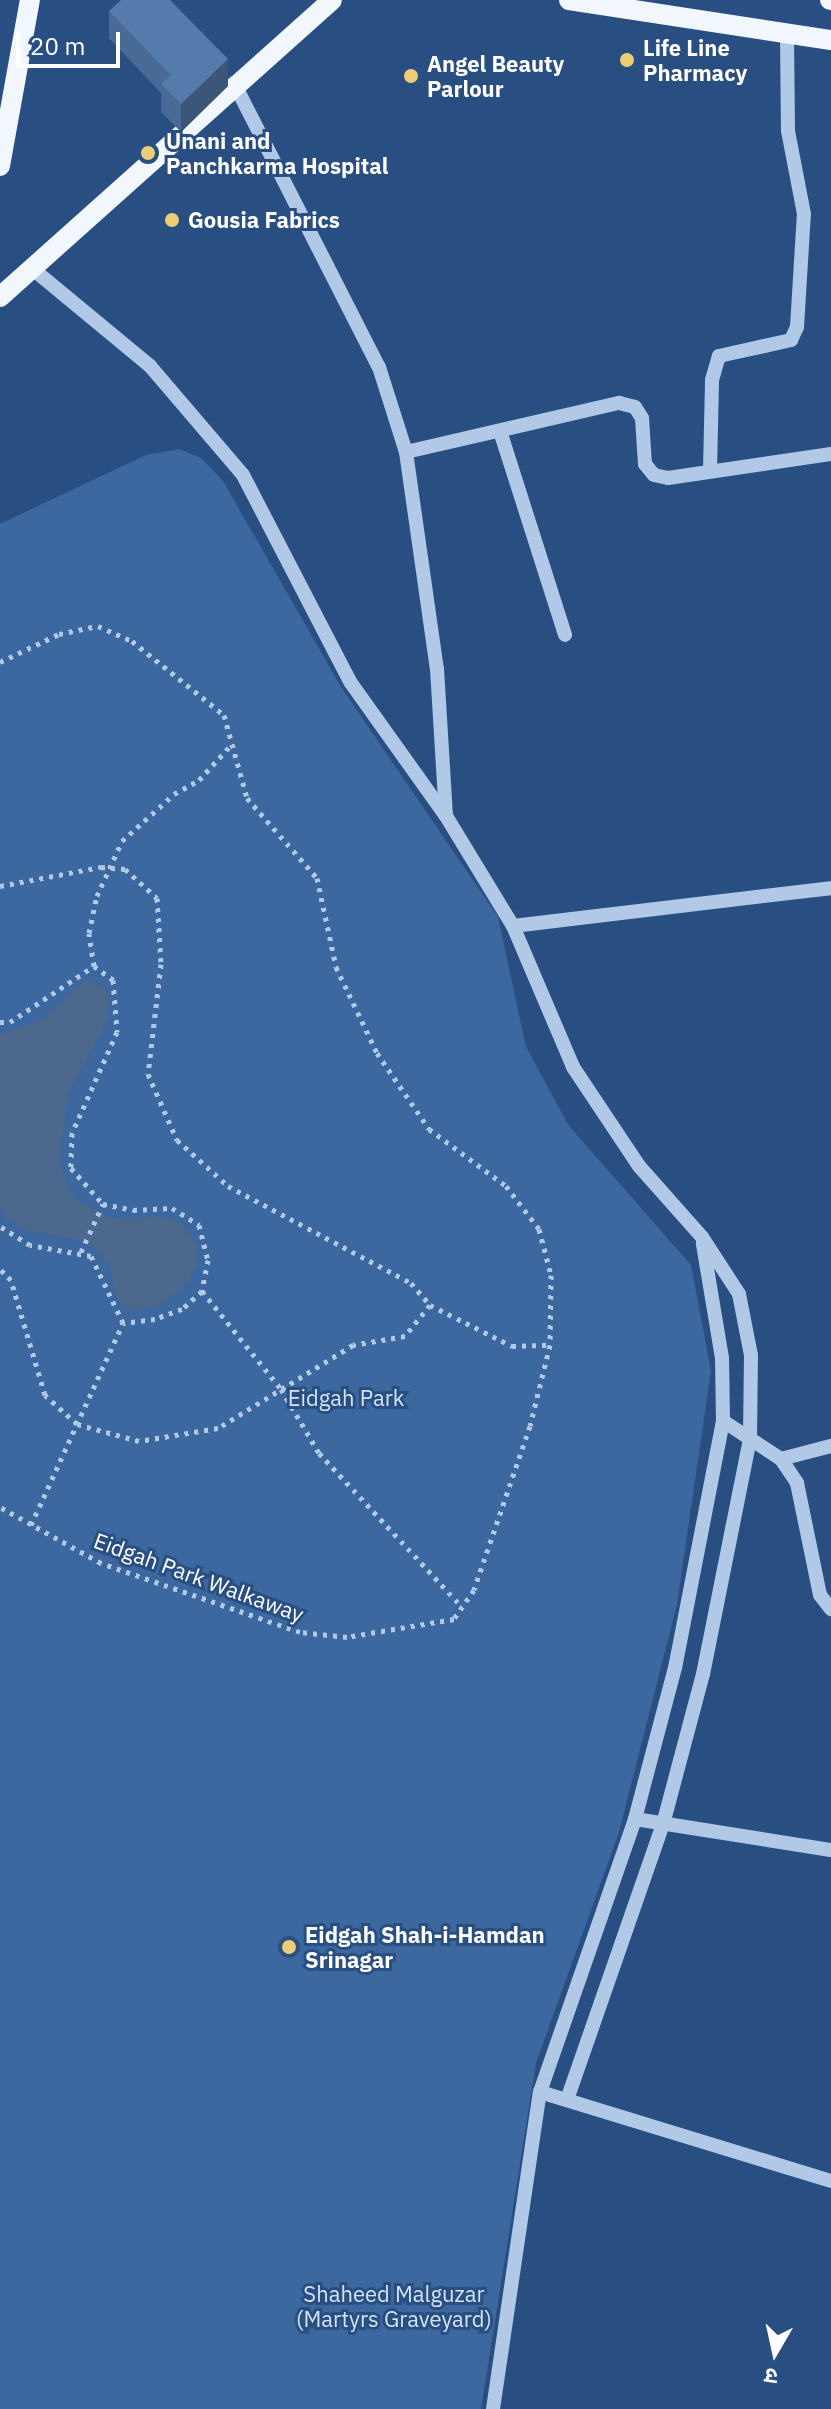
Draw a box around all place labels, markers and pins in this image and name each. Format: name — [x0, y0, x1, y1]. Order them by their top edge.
place label: Life Line Pharmacy — [643, 34, 747, 86]
place label: Angel Beauty Parlour — [427, 50, 564, 102]
marker: Life Line Pharmacy — [618, 51, 636, 69]
marker: Angel Beauty Parlour — [402, 67, 420, 85]
place label: Unani and Panchkarma Hospital — [166, 127, 388, 178]
marker: Unani and Panchkarma Hospital — [137, 142, 159, 164]
place label: Gousia Fabrics — [188, 207, 340, 233]
marker: Gousia Fabrics — [163, 211, 181, 229]
place label: Eidgah Shah-i-Hamdan Srinagar — [305, 1921, 545, 1972]
marker: Eidgah Shah-i-Hamdan Srinagar — [280, 1938, 298, 1956]

